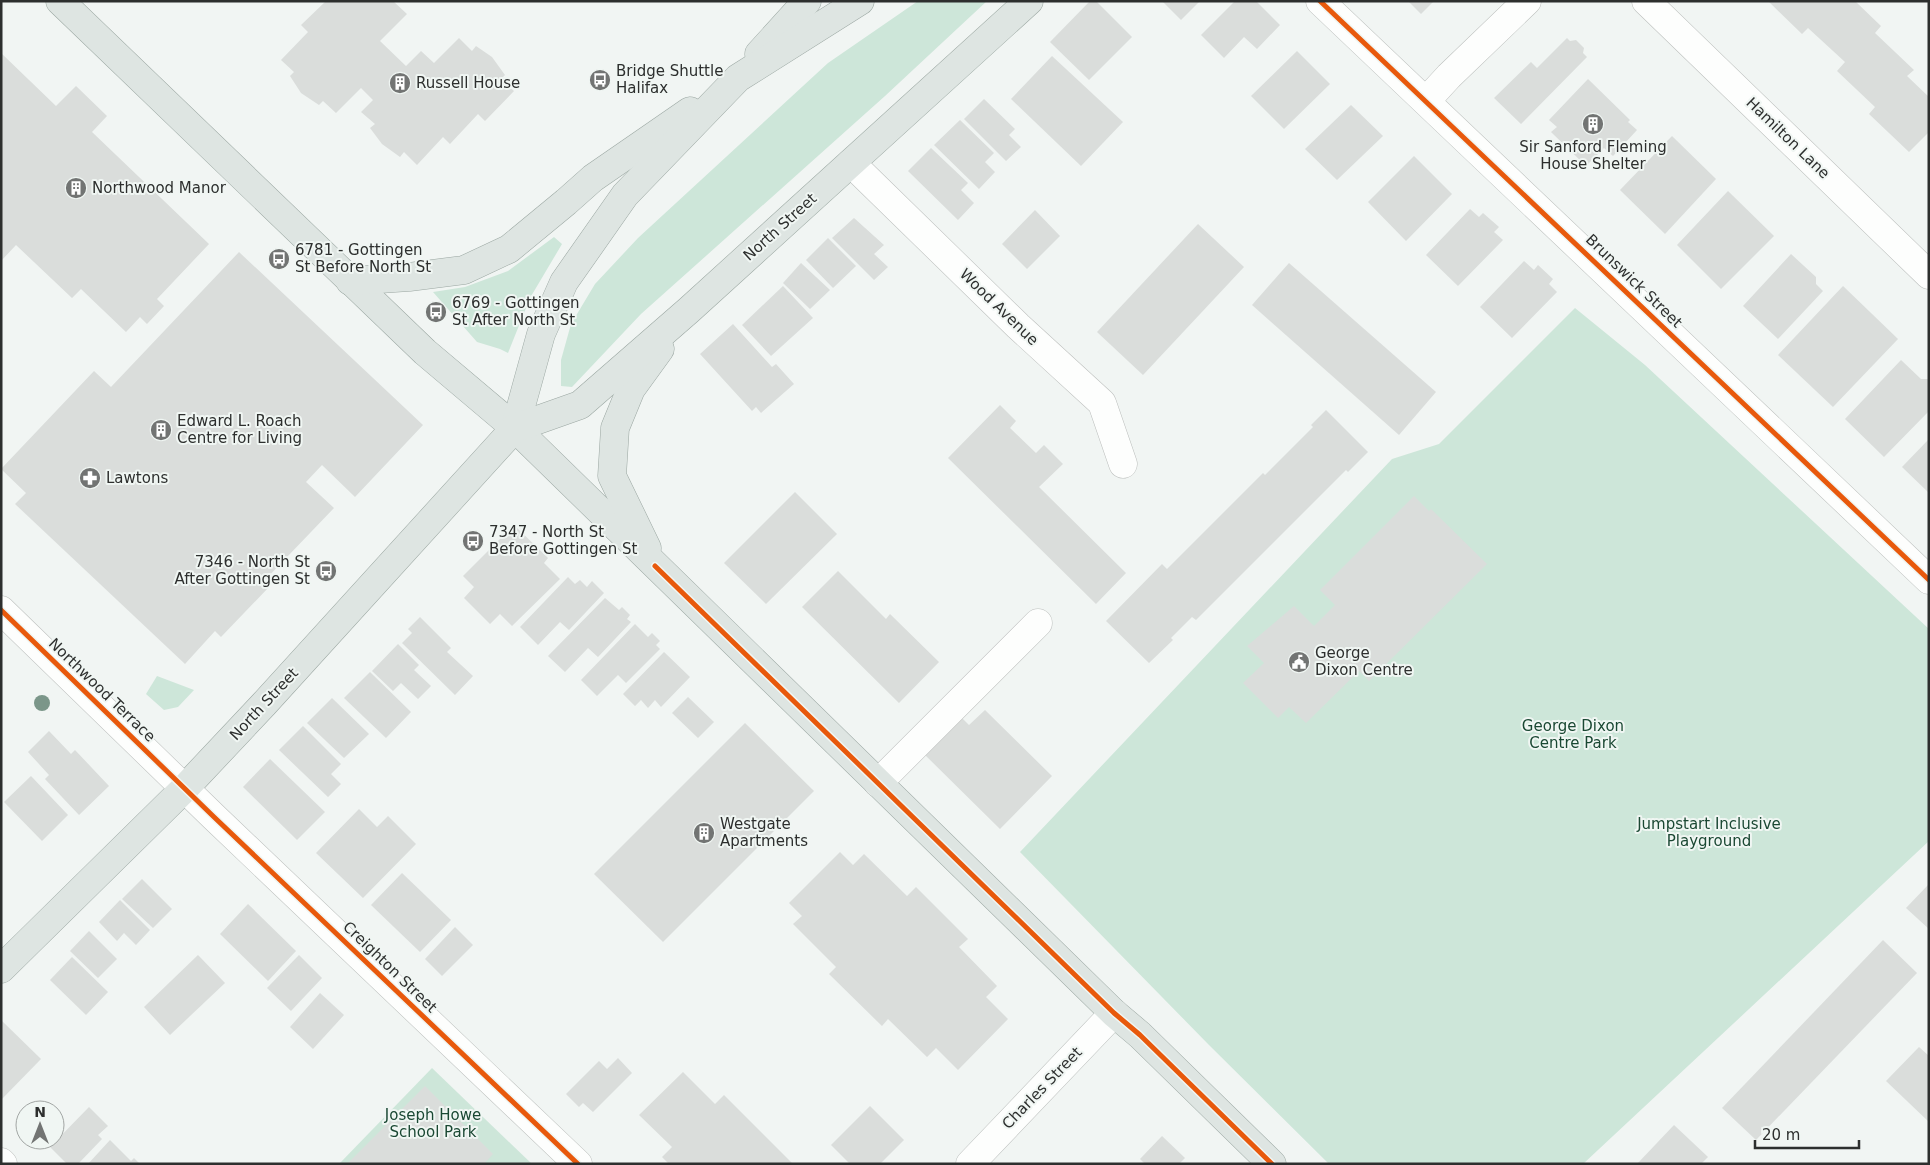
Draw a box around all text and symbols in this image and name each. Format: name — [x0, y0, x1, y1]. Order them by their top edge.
place label: Bridge Shuttle Halifax — [616, 62, 723, 97]
bus stop icon: Bridge Shuttle Halifax — [588, 68, 612, 92]
building icon: Russell House — [388, 71, 412, 95]
place label: Russell House — [416, 74, 520, 92]
street label: Hamilton Lane — [1743, 94, 1833, 182]
building icon: Sir Sanford Fleming House Shelter — [1581, 112, 1605, 136]
place label: Sir Sanford Fleming House Shelter — [1519, 138, 1667, 173]
building icon: Northwood Manor — [64, 176, 88, 200]
place label: Northwood Manor — [92, 179, 227, 197]
street label: North Street — [740, 189, 820, 265]
street label: Brunswick Street — [1582, 230, 1686, 332]
place label: 6781 - Gottingen St Before North St — [295, 241, 431, 276]
bus stop icon: 6781 - Gottingen St Before North St — [267, 247, 291, 271]
street label: Wood Avenue — [956, 265, 1042, 349]
place label: 6769 - Gottingen St After North St — [452, 294, 580, 329]
bus stop icon: 6769 - Gottingen St After North St — [424, 300, 448, 324]
place label: Edward L. Roach Centre for Living — [177, 412, 302, 447]
building icon: Edward L. Roach Centre for Living — [149, 418, 173, 442]
pharmacy icon: Lawtons — [78, 466, 102, 490]
place label: Lawtons — [106, 469, 168, 487]
place label: 7347 - North St Before Gottingen St — [489, 523, 638, 558]
bus stop icon: 7347 - North St Before Gottingen St — [461, 529, 485, 553]
place label: 7346 - North St After Gottingen St — [175, 553, 310, 588]
bus stop icon: 7346 - North St After Gottingen St — [314, 559, 338, 583]
street label: Northwood Terrace — [45, 634, 159, 746]
place label: George Dixon Centre — [1315, 644, 1413, 679]
public building icon: George Dixon Centre — [1287, 650, 1311, 674]
street label: North Street — [226, 664, 302, 744]
park label: George Dixon Centre Park — [1522, 717, 1624, 752]
place label: Westgate Apartments — [720, 815, 808, 850]
park label: Jumpstart Inclusive Playground — [1636, 815, 1781, 850]
building icon: Westgate Apartments — [692, 821, 716, 845]
street label: Creighton Street — [339, 918, 441, 1016]
street label: Charles Street — [998, 1043, 1086, 1133]
north arrow — [15, 1100, 65, 1150]
text: N — [34, 1104, 46, 1120]
park label: Joseph Howe School Park — [384, 1106, 481, 1141]
scale bar — [1755, 1118, 1859, 1150]
text: 20 m — [1762, 1126, 1800, 1144]

